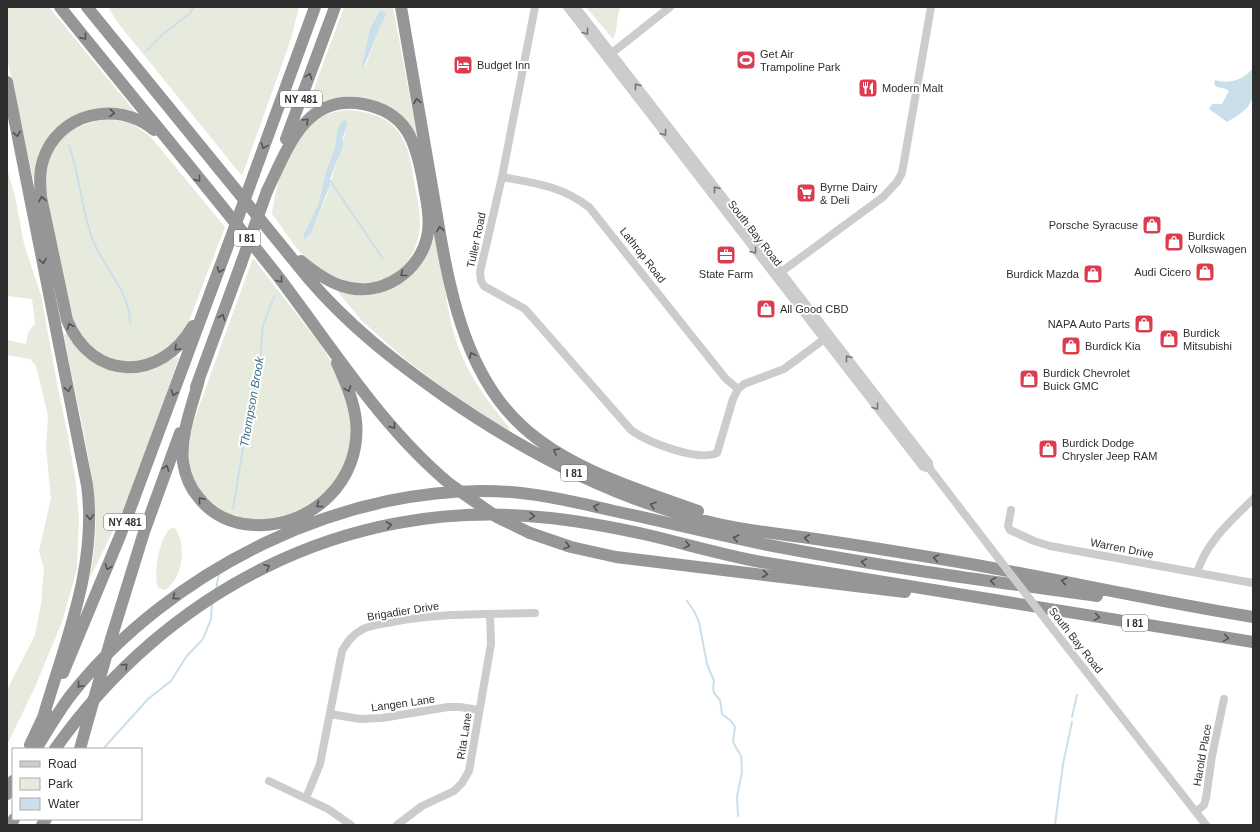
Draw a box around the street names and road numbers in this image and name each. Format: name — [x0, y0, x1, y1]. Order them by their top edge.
road number: NY 481 — [280, 91, 322, 107]
street label: South Bay Road — [726, 198, 784, 268]
street label: Tuller Road — [464, 211, 488, 269]
street label: Lathrop Road — [618, 225, 668, 285]
road number: I 81 — [234, 230, 260, 246]
road number: I 81 — [561, 465, 587, 481]
road number: NY 481 — [104, 514, 146, 530]
street label: Warren Drive — [1089, 536, 1155, 560]
street label: Brigadier Drive — [366, 599, 440, 623]
street label: South Bay Road — [1047, 605, 1105, 675]
road number: I 81 — [1122, 615, 1148, 631]
street label: Langen Lane — [370, 693, 436, 713]
street label: Rita Lane — [454, 712, 474, 760]
street label: Harold Place — [1191, 723, 1213, 787]

